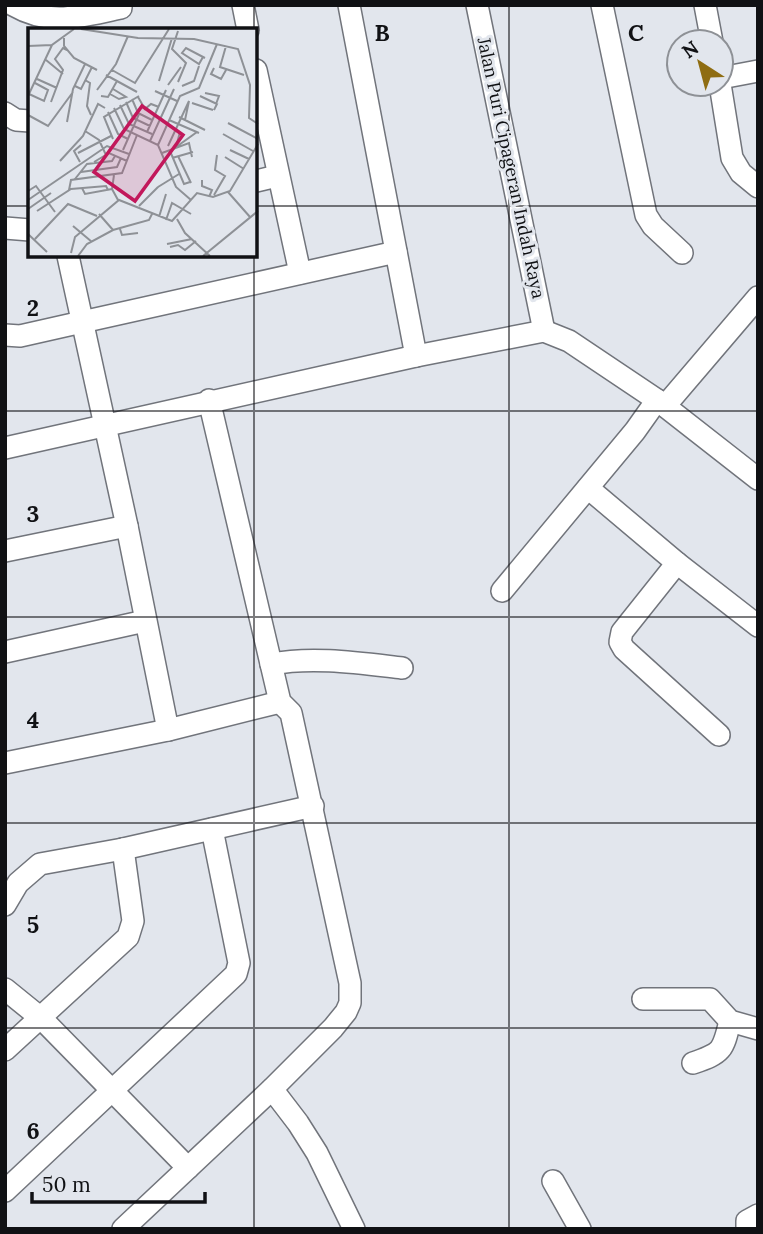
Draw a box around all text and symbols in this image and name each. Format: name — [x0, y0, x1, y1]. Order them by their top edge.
text: B — [374, 18, 390, 47]
text: C — [628, 18, 644, 47]
inset map — [28, 28, 257, 257]
north arrow — [665, 28, 735, 98]
street label: Jalan Puri Cipageran Indah Raya — [472, 34, 550, 301]
text: N — [677, 35, 703, 63]
text: 2 — [27, 293, 39, 322]
text: 3 — [27, 499, 39, 528]
text: 4 — [27, 705, 39, 734]
text: 5 — [27, 910, 39, 939]
text: 6 — [26, 1116, 40, 1145]
scale bar — [32, 1160, 205, 1204]
text: 50 m — [42, 1171, 91, 1198]

